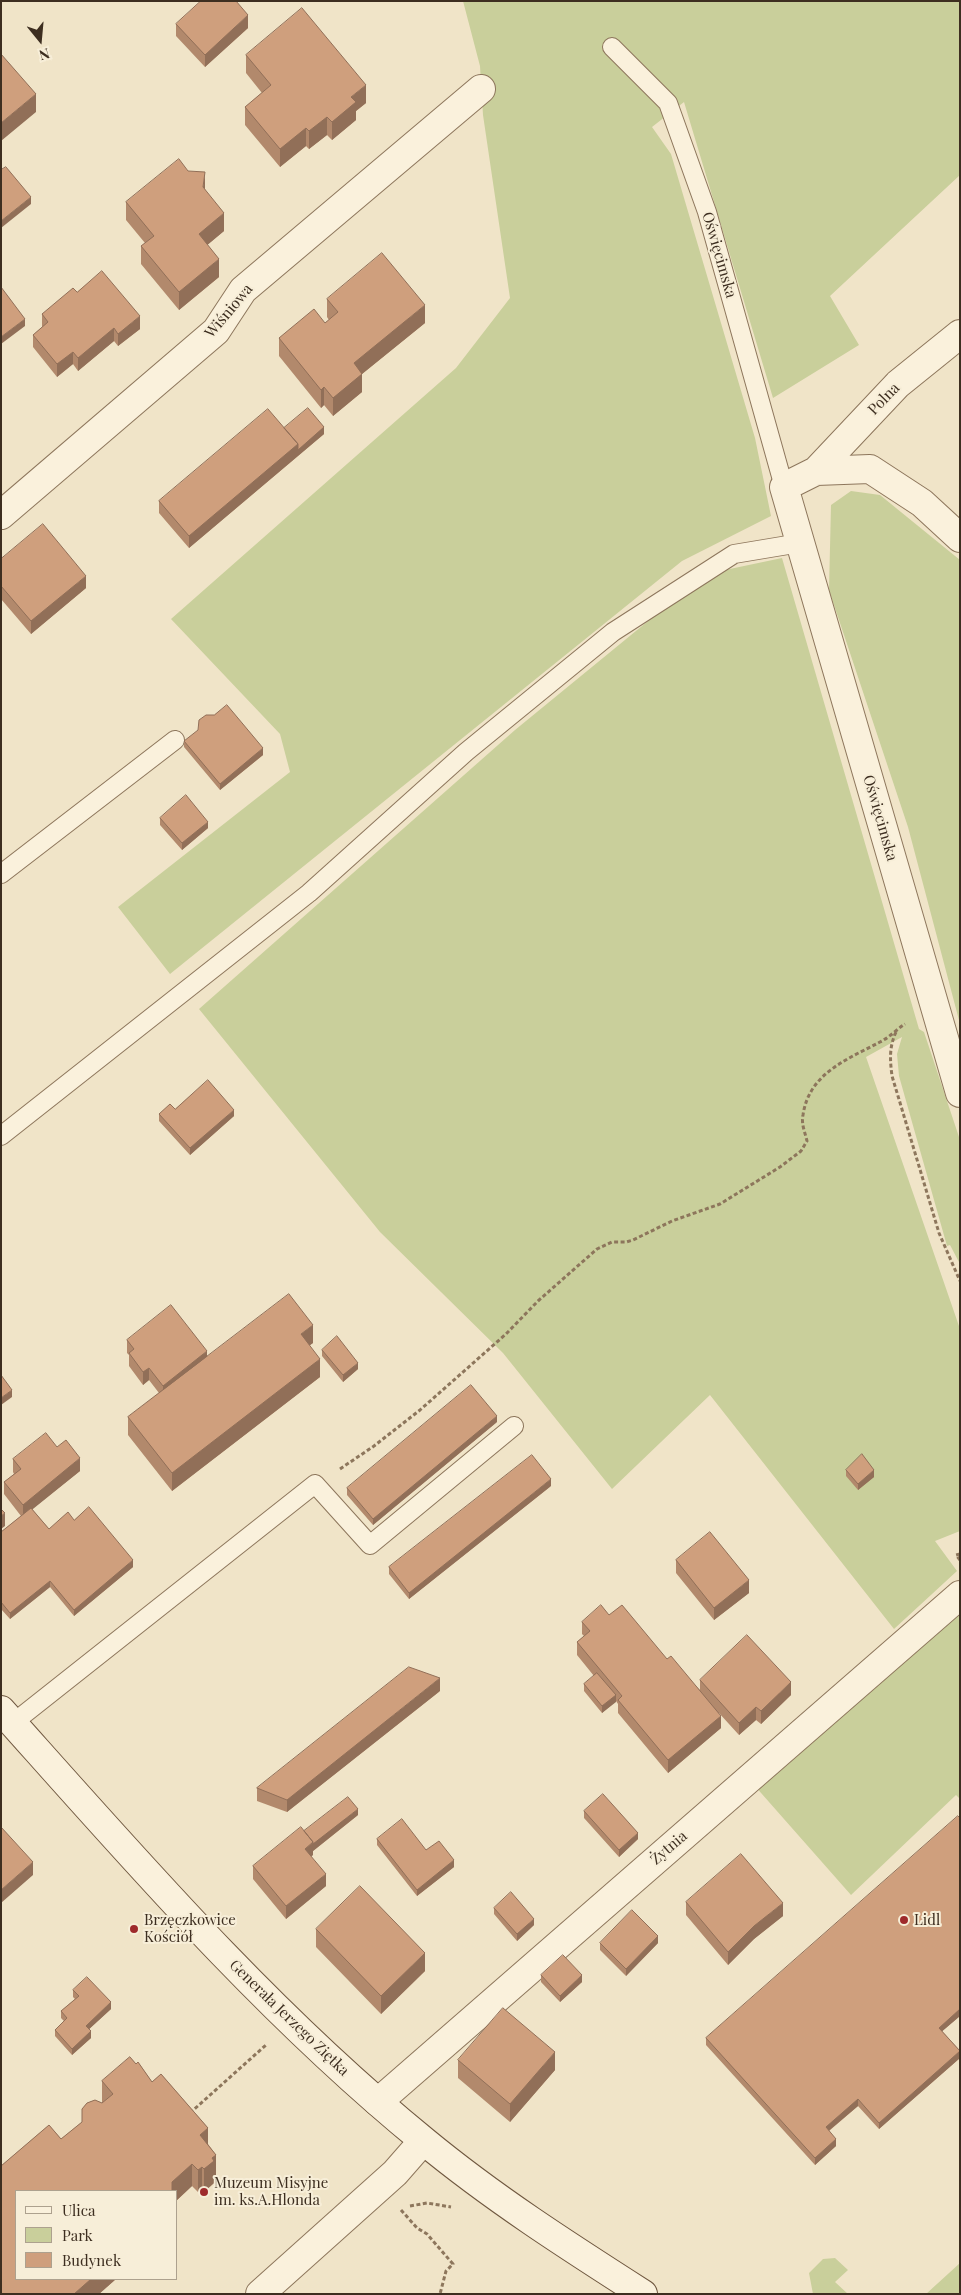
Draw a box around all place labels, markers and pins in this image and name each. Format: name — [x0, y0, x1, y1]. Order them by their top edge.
place label: Brzęczkowice Kościół — [144, 1911, 236, 1946]
place label: Lidl — [914, 1911, 940, 1929]
marker: Lidl — [898, 1914, 910, 1926]
marker: Brzęczkowice Kościół — [128, 1923, 140, 1935]
place label: Muzeum Misyjne im. ks.A.Hlonda — [214, 2174, 328, 2209]
marker: Muzeum Misyjne im. ks.A.Hlonda — [198, 2186, 210, 2198]

